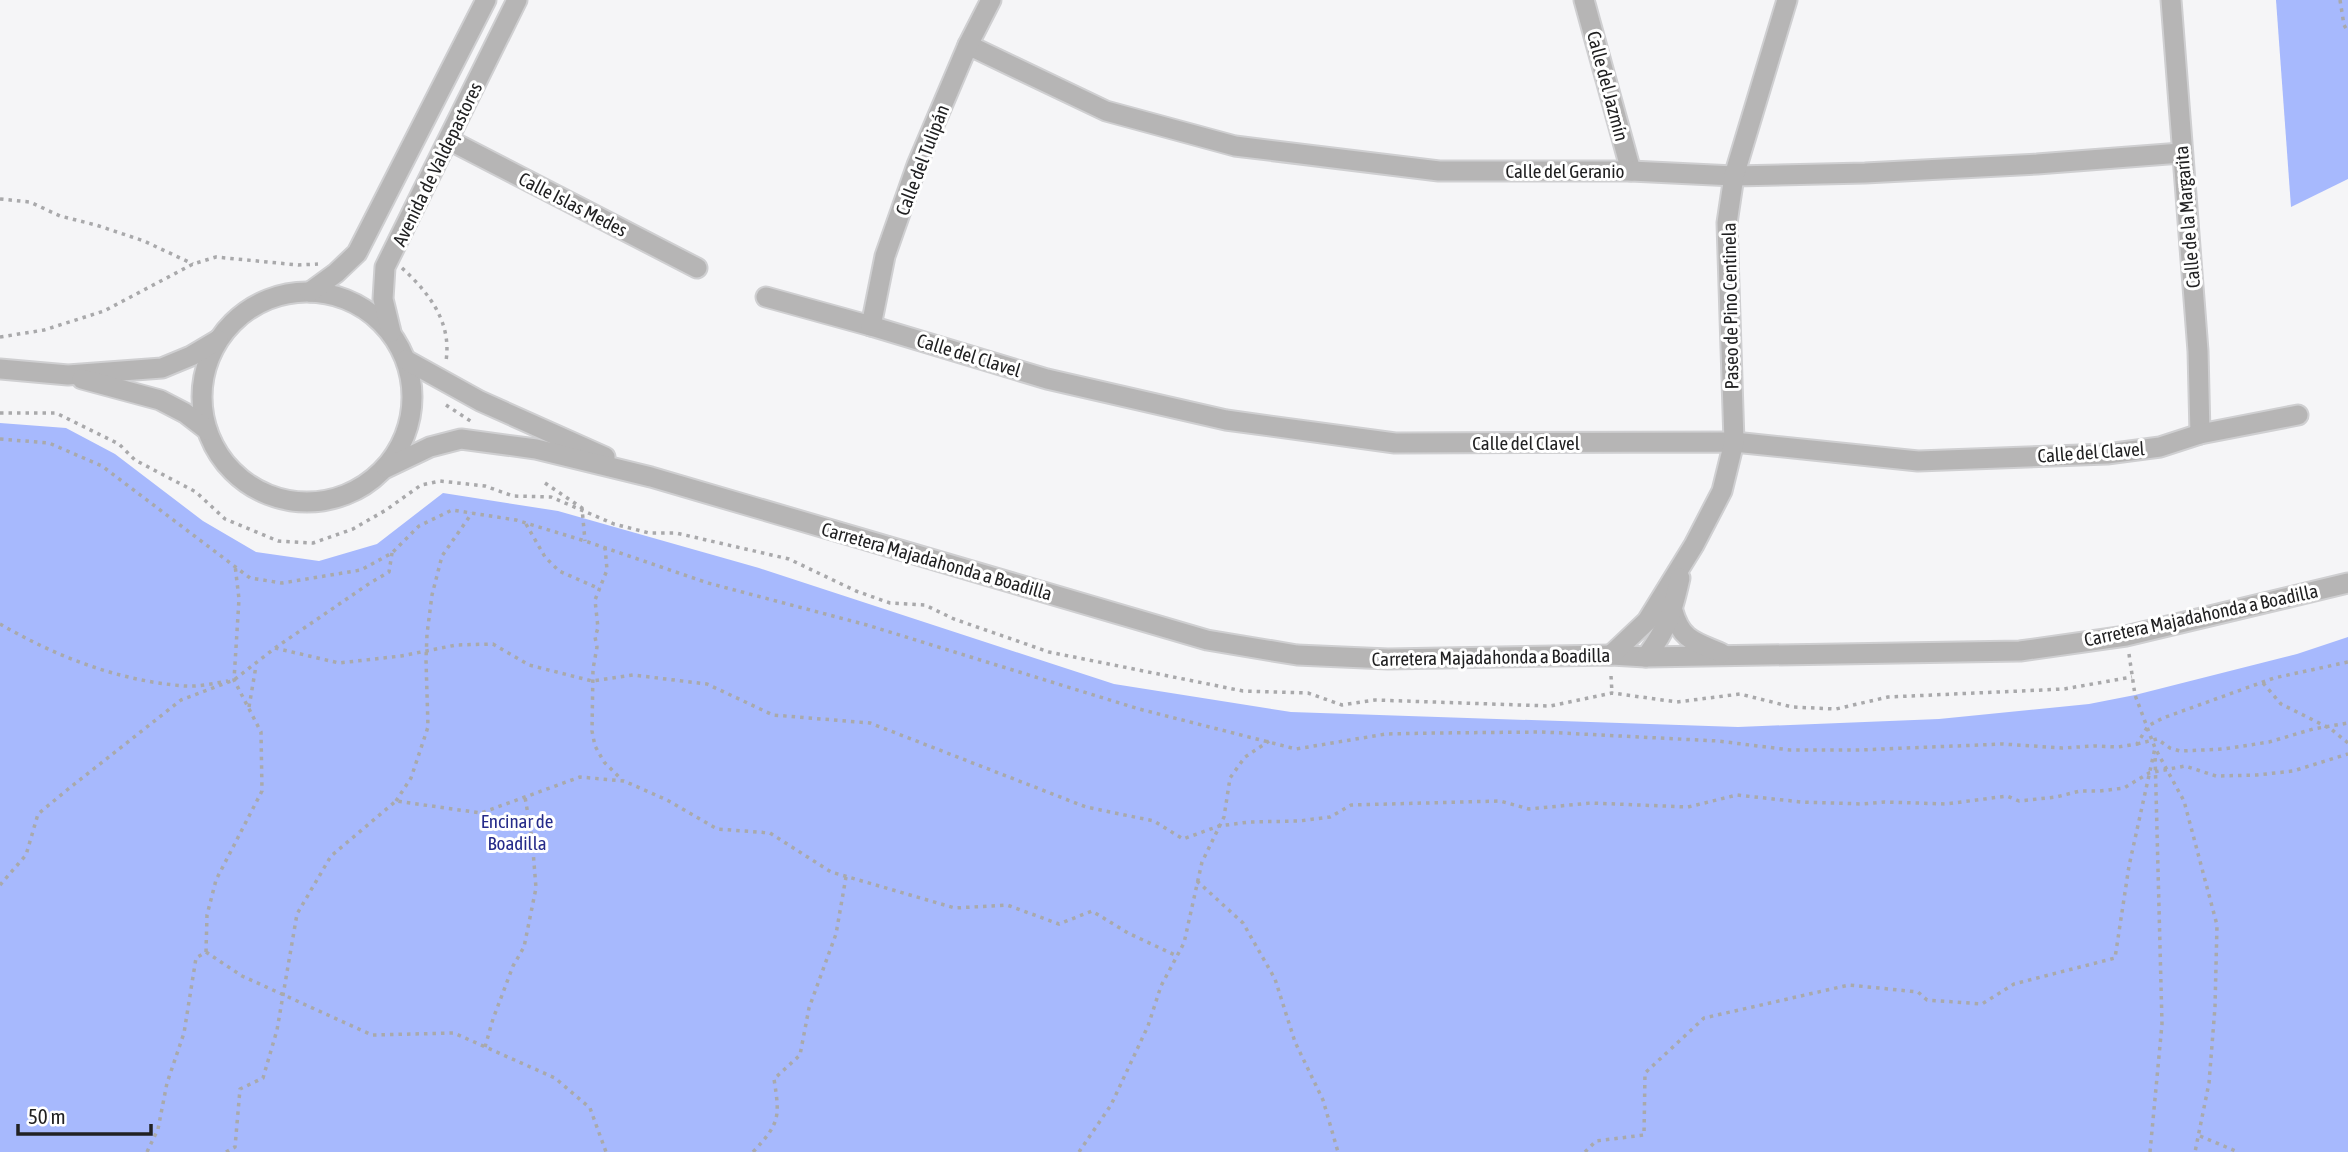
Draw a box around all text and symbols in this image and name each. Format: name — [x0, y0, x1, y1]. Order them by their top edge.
street label: Calle del Jazmín — [1583, 29, 1633, 143]
street label: Avenida de Valdepastores — [388, 78, 486, 250]
street label: Calle del Tulipán — [891, 102, 953, 218]
street label: Calle de la Margarita — [2170, 145, 2204, 289]
street label: Calle del Geranio — [1505, 160, 1625, 182]
street label: Calle Islas Medes — [515, 167, 631, 241]
street label: Paseo de Pino Centinela — [1718, 222, 1742, 390]
street label: Calle del Clavel — [914, 329, 1024, 381]
street label: Calle del Clavel — [1472, 432, 1580, 454]
street label: Calle del Clavel — [2037, 437, 2145, 467]
street label: Carretera Majadahonda a Boadilla — [819, 518, 1055, 604]
street label: Carretera Majadahonda a Boadilla — [2082, 579, 2320, 651]
street label: Carretera Majadahonda a Boadilla — [1371, 644, 1611, 670]
park label: Encinar de Boadilla — [481, 810, 553, 854]
scale bar — [18, 1092, 150, 1136]
text: 50 m — [28, 1104, 66, 1128]

